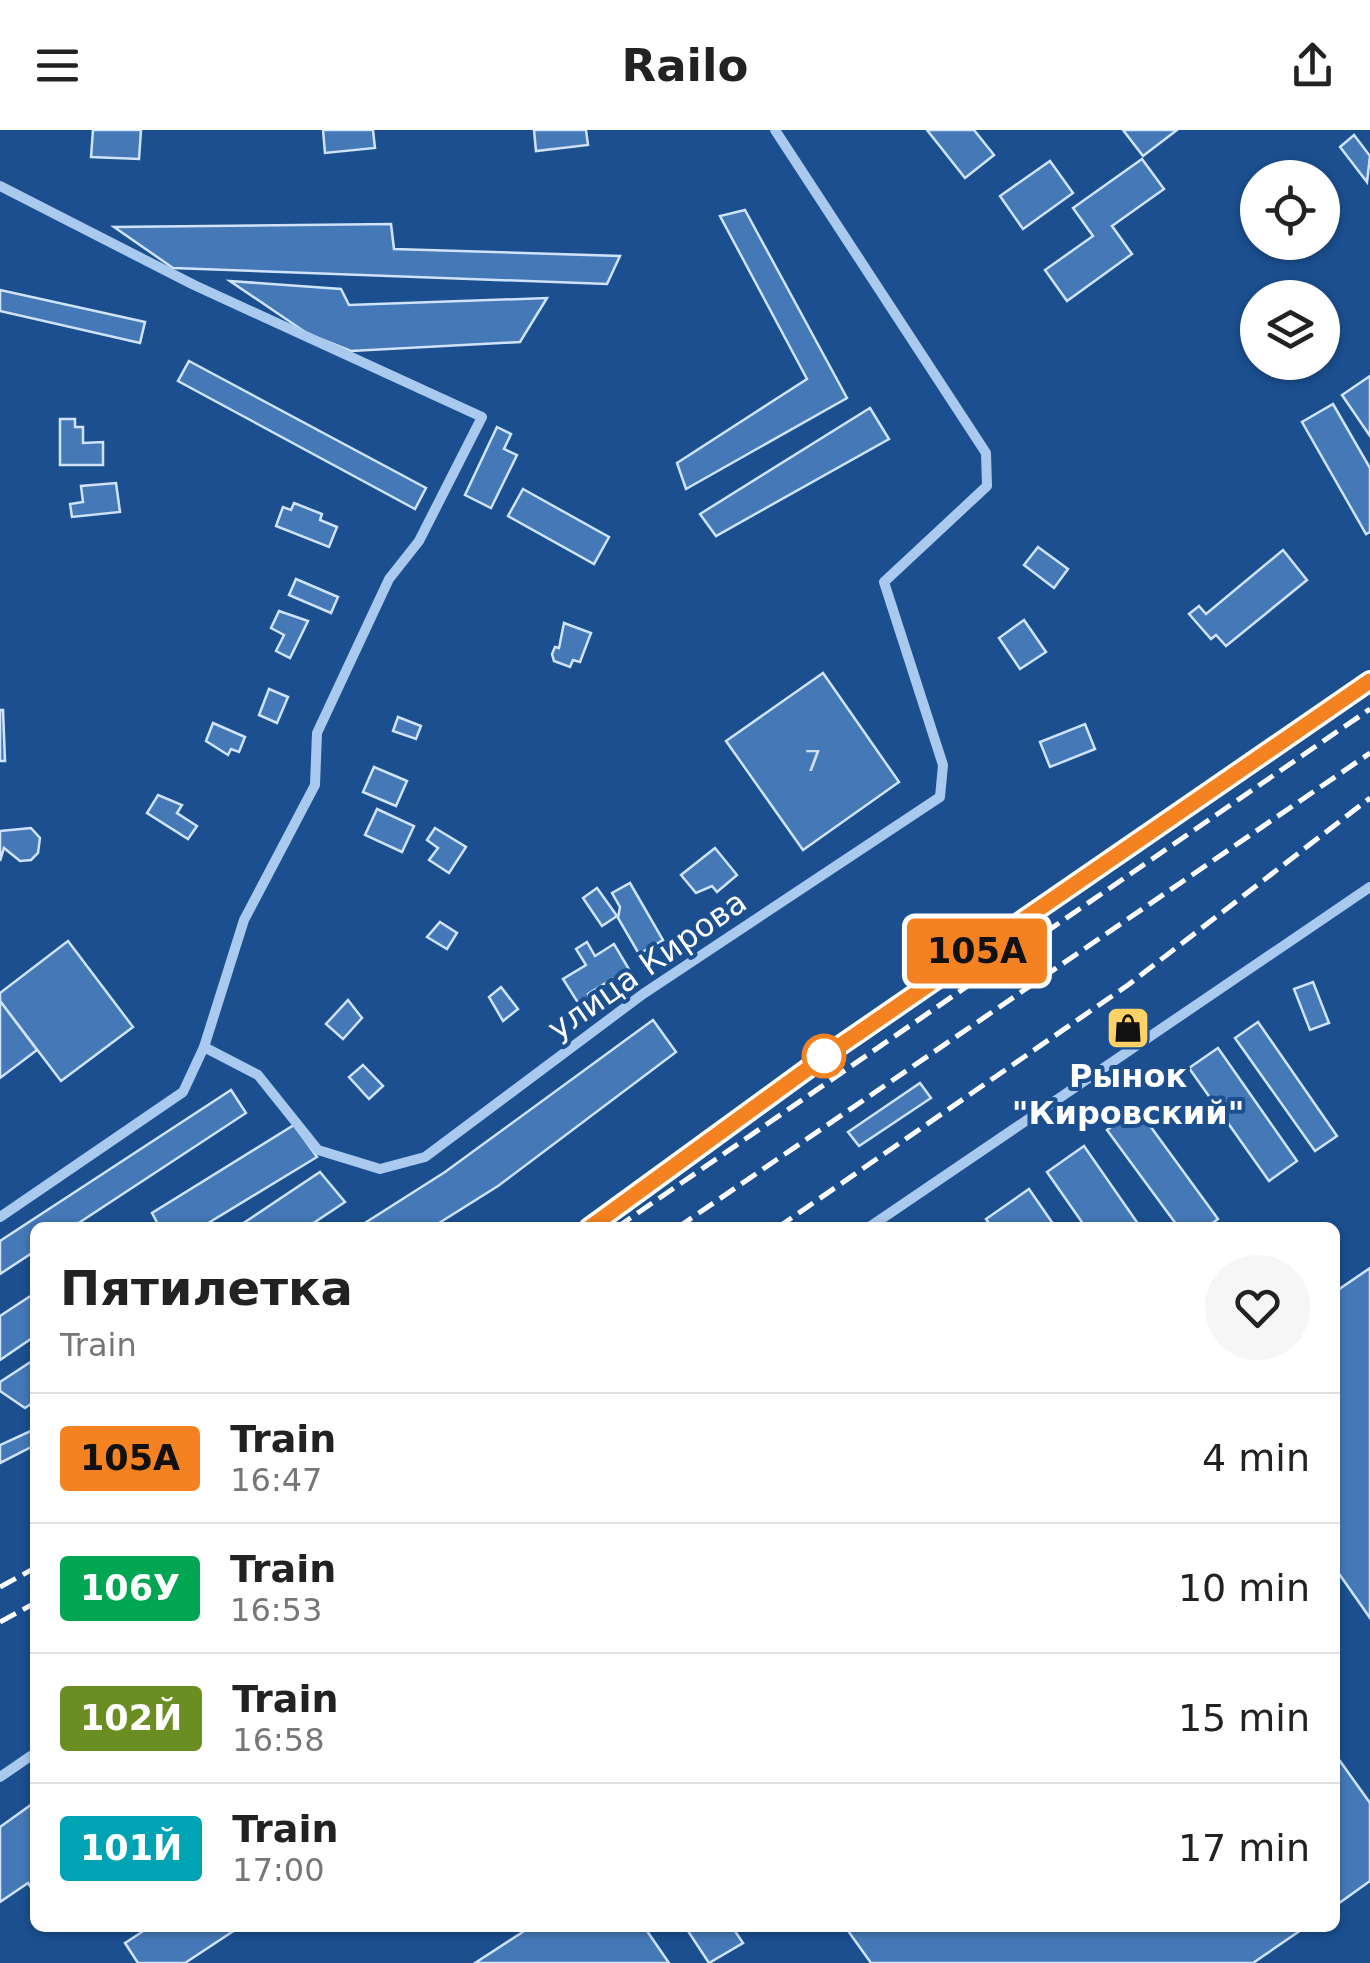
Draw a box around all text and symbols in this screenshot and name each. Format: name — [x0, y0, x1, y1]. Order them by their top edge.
icon: menu — [30, 38, 85, 93]
icon: share — [1285, 38, 1340, 93]
text: Railo — [622, 39, 748, 92]
map controls — [1240, 160, 1340, 380]
button: locate — [1240, 160, 1340, 260]
button: layers — [1240, 280, 1340, 380]
house number: 7 — [804, 745, 822, 778]
street label: улица Кирова — [540, 882, 754, 1048]
line badge: 105А — [907, 918, 1047, 984]
text: 105А — [927, 931, 1027, 971]
shop icon: Рынок "Кировский" — [1105, 1005, 1151, 1051]
unlabelled marker — [803, 1035, 845, 1077]
place label: Рынок "Кировский" — [1012, 1057, 1244, 1132]
button: heart — [1205, 1255, 1310, 1360]
text: Пятилетка — [60, 1260, 353, 1316]
text: Train — [60, 1326, 137, 1364]
text: Train — [230, 1417, 336, 1461]
text: 4 min — [1202, 1436, 1310, 1480]
text: 105А — [80, 1438, 180, 1478]
text: 16:47 — [230, 1461, 322, 1499]
text: Train — [230, 1547, 336, 1591]
text: 10 min — [1178, 1566, 1310, 1610]
text: 106У — [80, 1568, 180, 1608]
text: 16:53 — [230, 1591, 322, 1629]
text: Train — [232, 1677, 339, 1721]
text: 15 min — [1178, 1696, 1310, 1740]
text: 102Й — [80, 1698, 182, 1738]
text: 16:58 — [232, 1721, 325, 1759]
text: Train — [232, 1807, 339, 1851]
text: 17 min — [1178, 1826, 1310, 1870]
text: 101Й — [80, 1828, 182, 1868]
text: 17:00 — [232, 1851, 325, 1889]

